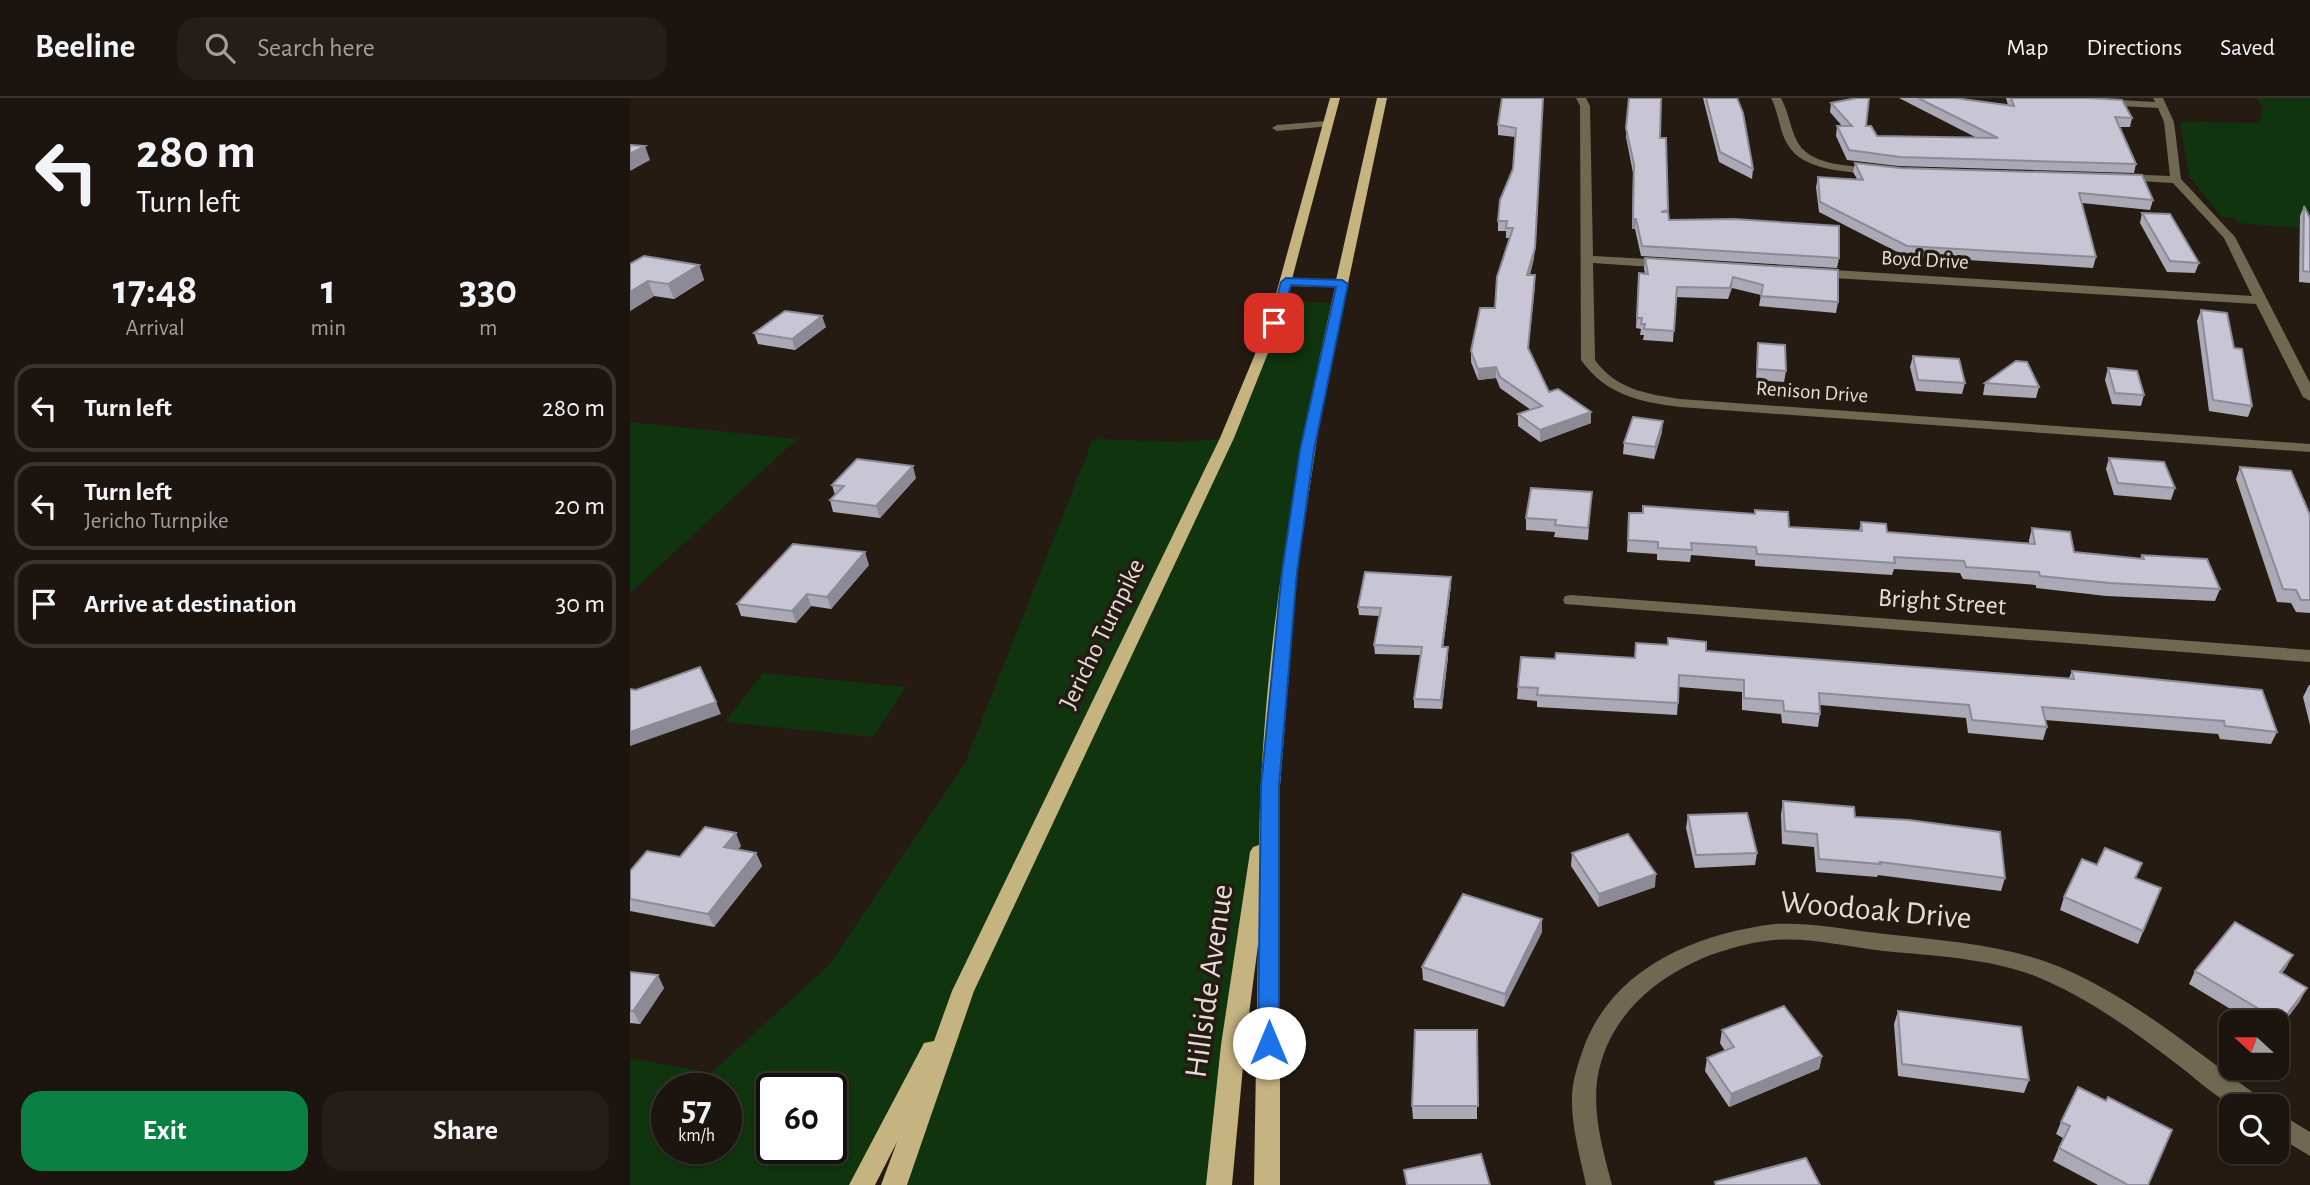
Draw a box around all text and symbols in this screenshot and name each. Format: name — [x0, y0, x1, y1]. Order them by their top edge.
search box — [177, 17, 667, 80]
icon: search — [201, 29, 239, 67]
text: Beeline — [35, 31, 135, 64]
text: Search here — [257, 35, 375, 61]
text: Map — [2006, 36, 2048, 60]
text: Directions — [2086, 36, 2182, 60]
text: Saved — [2220, 36, 2275, 60]
icon: left — [21, 126, 112, 217]
text: 280 m — [136, 128, 256, 177]
text: Turn left — [136, 186, 240, 218]
street label: Boyd Drive — [1881, 247, 1969, 273]
text: 17:48 — [113, 269, 198, 311]
text: 1 — [321, 269, 336, 311]
text: 330 — [459, 269, 517, 311]
pin — [1244, 293, 1304, 353]
icon: arrive — [1255, 304, 1293, 342]
text: Arrival — [126, 317, 185, 340]
text: min — [310, 317, 346, 340]
text: m — [479, 317, 497, 340]
street label: Renison Drive — [1755, 378, 1869, 406]
icon: left — [25, 389, 63, 427]
text: Turn left — [84, 395, 172, 421]
text: 280 m — [542, 395, 605, 421]
text: Turn left — [84, 479, 172, 505]
icon: left — [25, 487, 63, 525]
text: 20 m — [554, 493, 605, 519]
text: Jericho Turnpike — [84, 510, 229, 533]
street label: Jericho Turnpike — [1055, 555, 1149, 713]
icon: arrive — [25, 585, 63, 623]
street label: Bright Street — [1877, 585, 2007, 619]
text: Arrive at destination — [84, 591, 297, 617]
text: 30 m — [555, 591, 605, 617]
street label: Hillside Avenue — [1180, 882, 1238, 1080]
street label: Woodoak Drive — [1779, 886, 1973, 934]
position arrow — [1232, 1006, 1306, 1080]
north arrow — [2219, 1010, 2289, 1080]
map controls — [2219, 1010, 2289, 1164]
speed limit sign: 60 — [756, 1073, 847, 1164]
button: Exit — [21, 1091, 308, 1171]
button: Share — [322, 1091, 609, 1171]
text: 57 — [681, 1092, 712, 1127]
button: search — [2219, 1094, 2289, 1164]
text: km/h — [678, 1127, 715, 1145]

